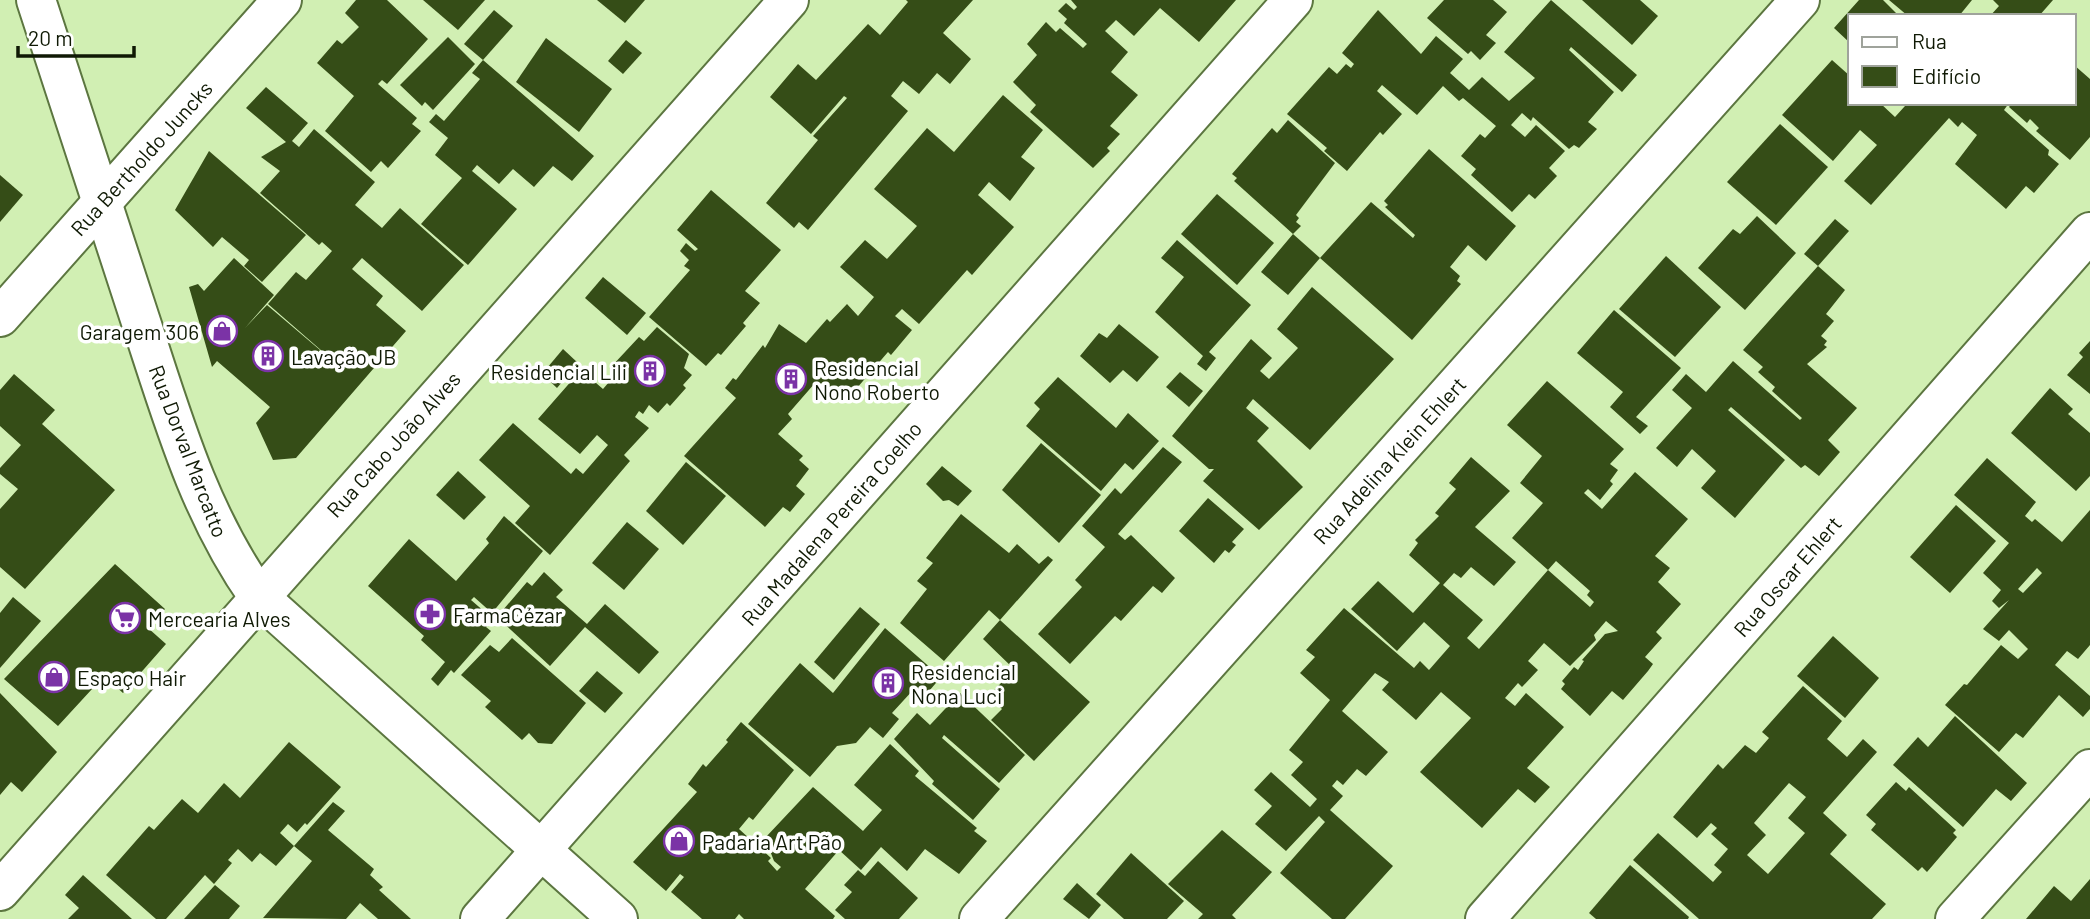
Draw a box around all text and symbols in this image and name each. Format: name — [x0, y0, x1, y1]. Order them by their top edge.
scale bar — [18, 14, 133, 58]
legend — [1848, 14, 2076, 105]
text: 20 m — [28, 25, 73, 50]
text: Rua — [1912, 28, 1947, 53]
text: Edifício — [1912, 63, 1981, 88]
street label: Rua Bertholdo Juncks — [65, 75, 217, 241]
shop icon: Garagem 306 — [205, 314, 239, 348]
place label: Garagem 306 — [80, 319, 199, 344]
building icon: Lavação JB — [251, 339, 285, 373]
place label: Lavação JB — [291, 344, 396, 369]
building icon: Residencial Lili — [633, 354, 667, 388]
place label: Residencial Nono Roberto — [814, 355, 940, 404]
place label: Residencial Lili — [490, 359, 627, 384]
street label: Rua Dorval Marcatto — [145, 361, 233, 541]
building icon: Residencial Nono Roberto — [774, 362, 808, 396]
street label: Rua Cabo João Alves — [321, 366, 465, 522]
street label: Rua Adelina Klein Ehlert — [1307, 371, 1471, 549]
street label: Rua Madalena Pereira Coelho — [736, 416, 926, 630]
street label: Rua Oscar Ehlert — [1728, 511, 1846, 641]
pharmacy icon: FarmaCézar — [413, 597, 447, 631]
supermarket icon: Mercearia Alves — [108, 601, 142, 635]
place label: FarmaCézar — [453, 602, 563, 627]
place label: Mercearia Alves — [148, 606, 291, 631]
place label: Residencial Nona Luci — [911, 659, 1016, 708]
shop icon: Espaço Hair — [37, 660, 71, 694]
place label: Espaço Hair — [77, 665, 186, 690]
building icon: Residencial Nona Luci — [871, 666, 905, 700]
shop icon: Padaria Art Pão — [662, 824, 696, 858]
place label: Padaria Art Pão — [702, 829, 842, 854]

